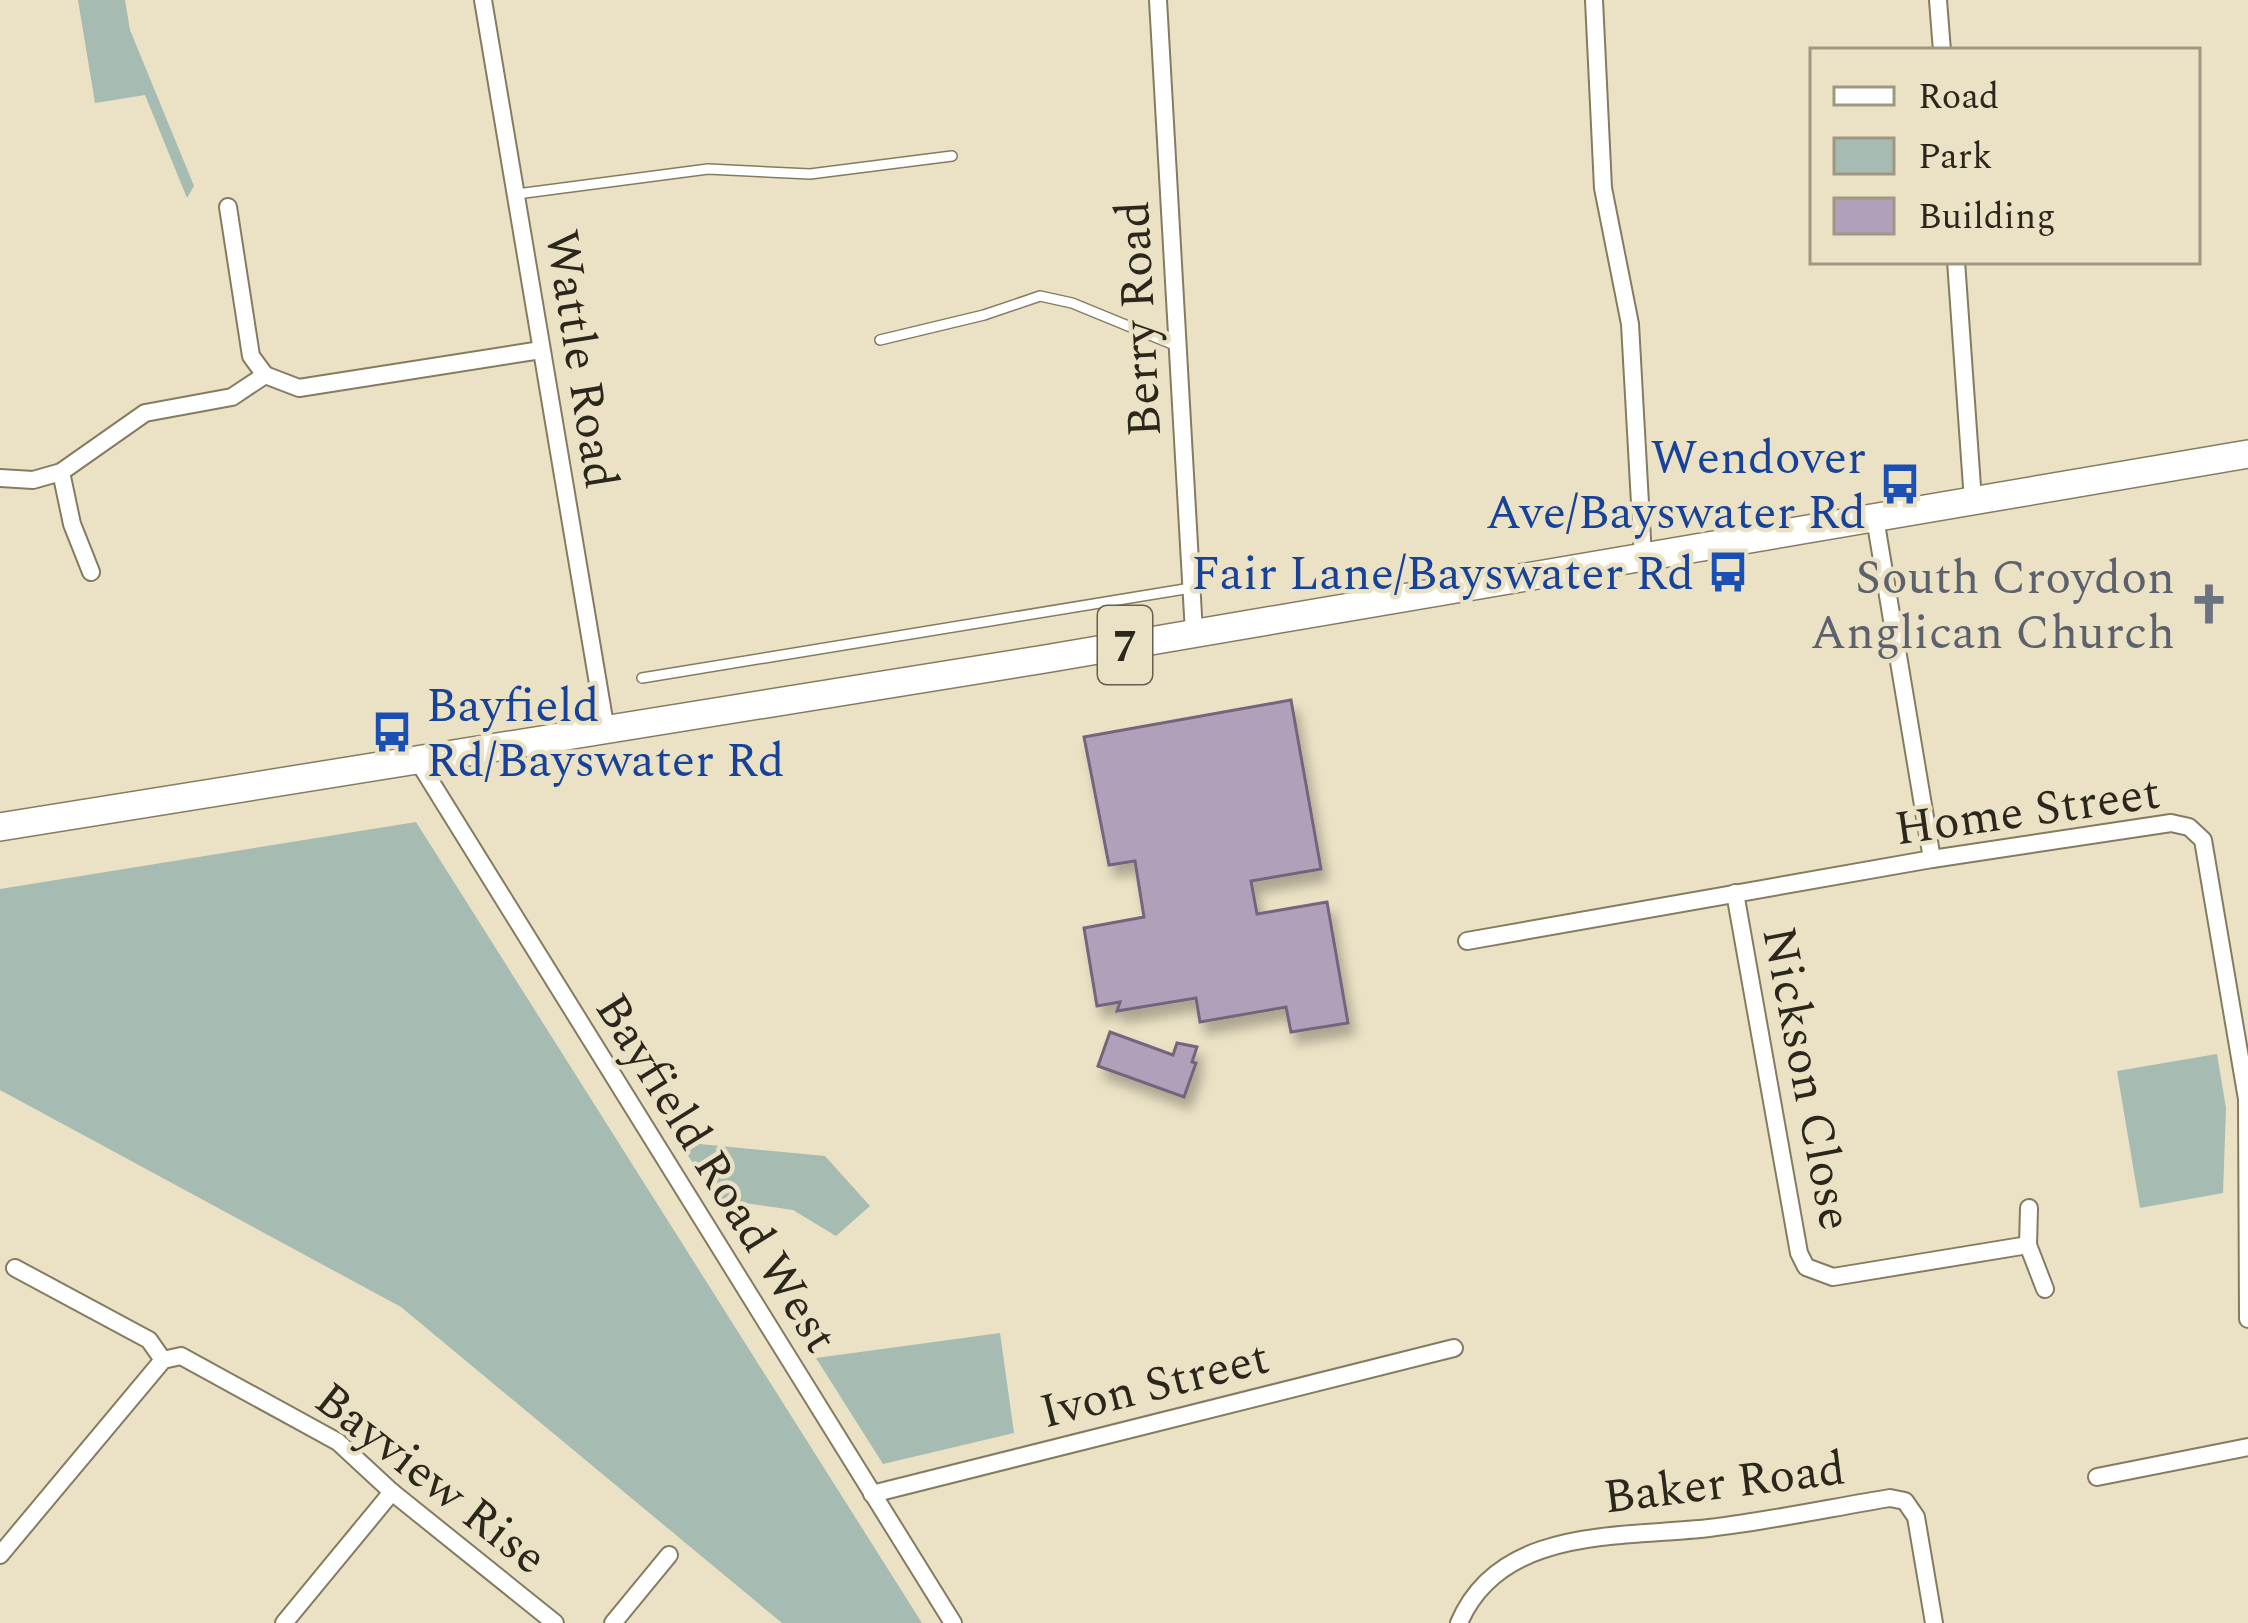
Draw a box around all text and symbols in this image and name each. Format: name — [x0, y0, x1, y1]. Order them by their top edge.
legend — [1810, 48, 2200, 264]
text: Road — [1918, 70, 1999, 125]
text: Park — [1918, 130, 1992, 185]
text: Building — [1918, 190, 2056, 245]
street label: Berry Road — [1097, 199, 1182, 439]
street label: Wattle Road — [524, 225, 637, 494]
place label: Wendover Ave/Bayswater Rd — [1486, 422, 1866, 550]
bus stop icon: Wendover Ave/Bayswater Rd — [1877, 461, 1923, 507]
place label: Fair Lane/Bayswater Rd — [1191, 538, 1694, 611]
place label: South Croydon Anglican Church — [1810, 542, 2175, 670]
bus stop icon: Fair Lane/Bayswater Rd — [1705, 549, 1751, 595]
church icon: South Croydon Anglican Church — [2186, 581, 2232, 627]
road number: 7 — [1098, 606, 1152, 684]
place label: Bayfield Rd/Bayswater Rd — [426, 670, 785, 798]
bus stop icon: Bayfield Rd/Bayswater Rd — [369, 709, 415, 755]
street label: Home Street — [1890, 757, 2165, 866]
street label: Nickson Close — [1741, 921, 1872, 1236]
street label: Bayfield Road West — [576, 979, 856, 1367]
street label: Ivon Street — [1032, 1322, 1277, 1449]
street label: Bayview Rise — [298, 1365, 562, 1593]
street label: Baker Road — [1599, 1432, 1849, 1535]

